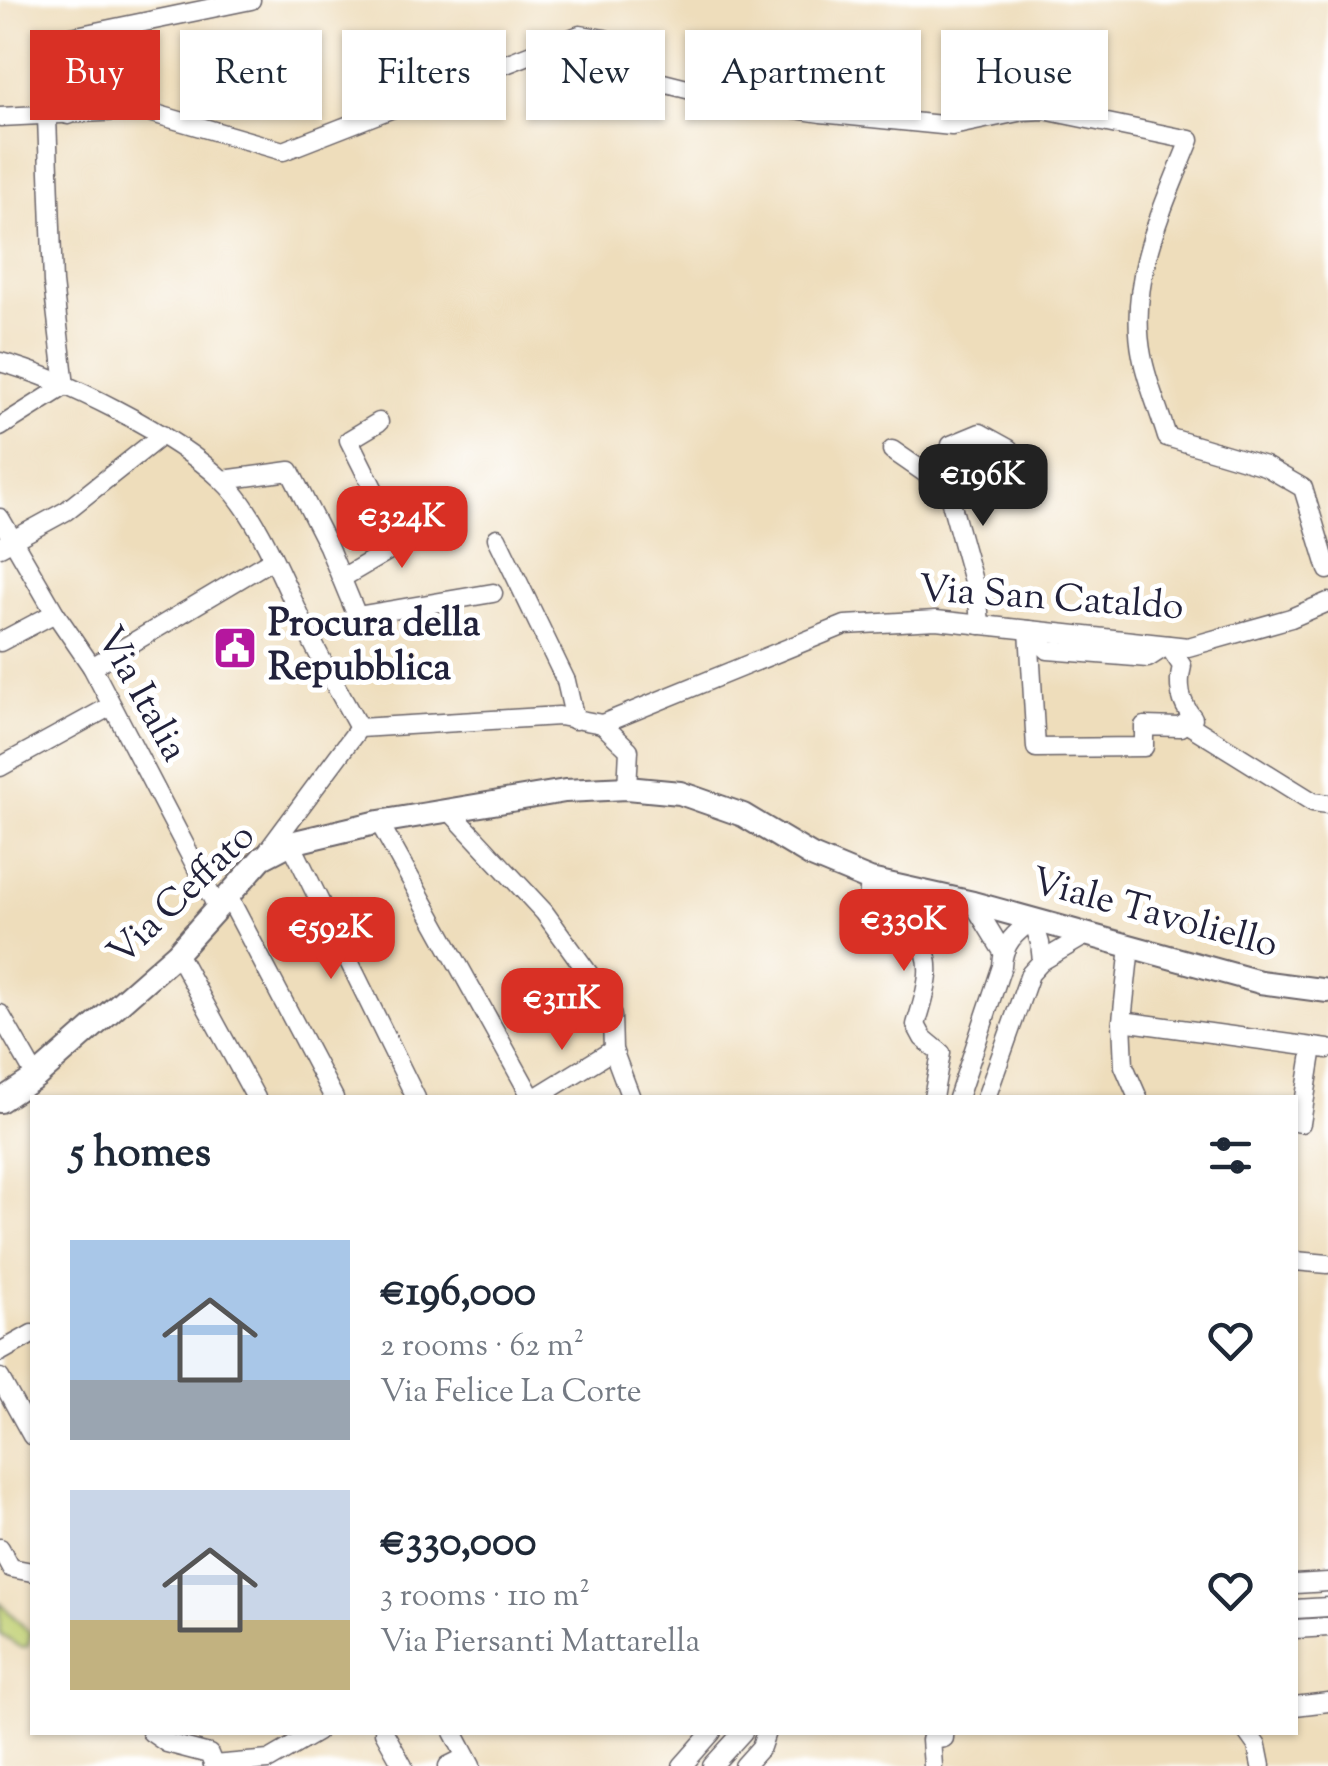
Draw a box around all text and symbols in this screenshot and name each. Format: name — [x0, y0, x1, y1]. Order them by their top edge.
chip: Buy — [30, 30, 160, 120]
chip: Rent — [180, 30, 322, 120]
chip: Filters — [342, 30, 506, 120]
chip: New — [526, 30, 665, 120]
chip: Apartment — [685, 30, 921, 120]
chip: House — [941, 30, 1108, 120]
pin: €196K — [913, 444, 1053, 529]
text: €196K — [941, 453, 1025, 499]
pin: €324K — [332, 486, 472, 571]
text: €324K — [359, 495, 445, 541]
street label: Via San Cataldo — [917, 564, 1185, 636]
place label: Procura della Repubblica — [268, 599, 481, 697]
street label: Via Italia — [81, 618, 199, 772]
public building icon: Procura della Repubblica — [212, 625, 258, 671]
street label: Via Ceffato — [97, 812, 269, 980]
street label: Viale Tavoliello — [1025, 856, 1283, 974]
pin: €330K — [834, 889, 974, 974]
pin: €592K — [261, 897, 401, 982]
text: €330K — [861, 898, 947, 944]
text: €592K — [289, 906, 373, 952]
pin: €311K — [492, 968, 632, 1053]
text: €311K — [523, 977, 601, 1023]
text: 5 homes — [70, 1125, 211, 1185]
icon: filters — [1203, 1128, 1258, 1183]
text: €196,000 — [380, 1264, 536, 1324]
icon: home — [150, 1280, 270, 1400]
icon: heart — [1203, 1313, 1258, 1368]
text: 2 rooms · 62 m² — [380, 1324, 584, 1370]
text: Via Felice La Corte — [380, 1370, 642, 1416]
text: €330,000 — [380, 1514, 536, 1574]
icon: home — [150, 1530, 270, 1650]
icon: heart — [1203, 1563, 1258, 1618]
text: 3 rooms · 110 m² — [380, 1574, 590, 1620]
text: Via Piersanti Mattarella — [380, 1620, 700, 1666]

